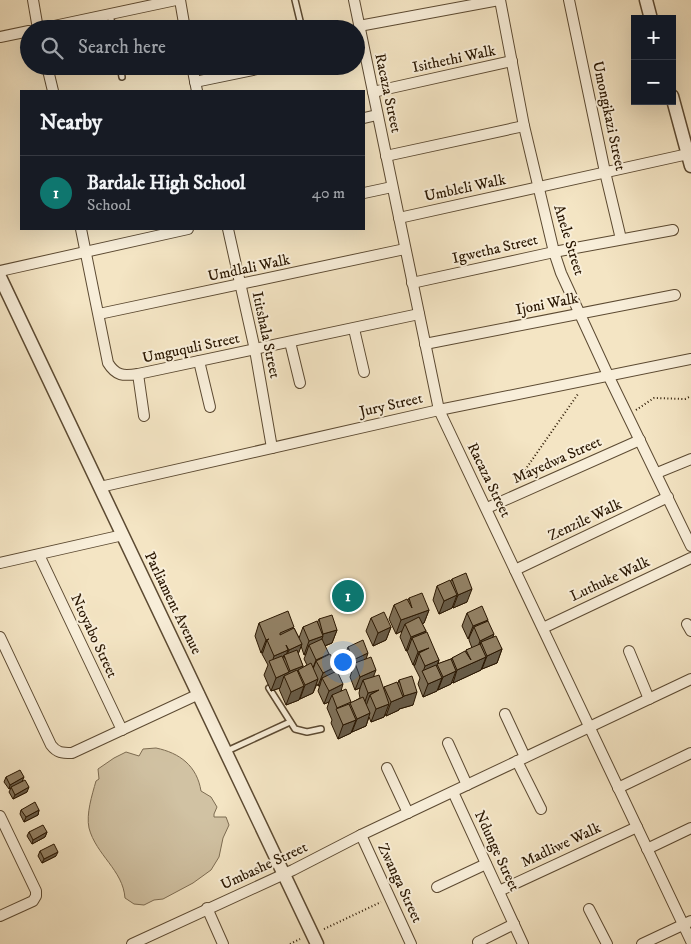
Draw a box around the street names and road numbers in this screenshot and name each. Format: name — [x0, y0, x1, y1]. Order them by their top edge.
street label: Isithethi Walk — [411, 41, 498, 77]
street label: Racaza Street — [370, 52, 406, 135]
street label: Umongikazi Street — [588, 59, 630, 173]
street label: Umbleli Walk — [423, 170, 508, 206]
street label: Anele Street — [549, 202, 589, 278]
street label: Igwetha Street — [450, 230, 540, 268]
street label: Umdlali Walk — [206, 250, 292, 286]
street label: Ijoni Walk — [514, 289, 580, 319]
street label: Ititshala Street — [248, 290, 284, 380]
street label: Umguquli Street — [141, 328, 241, 368]
street label: Jury Street — [356, 388, 425, 422]
street label: Mayedwa Street — [510, 432, 605, 488]
street label: Racaza Street — [463, 440, 515, 521]
street label: Zenzile Walk — [545, 494, 625, 545]
street label: Parliament Avenue — [140, 549, 206, 657]
street label: Luthuke Walk — [567, 552, 653, 606]
street label: Ntoyabo Street — [66, 591, 122, 681]
street label: Ndunge Street — [470, 808, 524, 895]
street label: Madliwe Walk — [518, 818, 605, 872]
street label: Umbashe Street — [218, 838, 311, 894]
street label: Zwanga Street — [373, 840, 427, 926]

